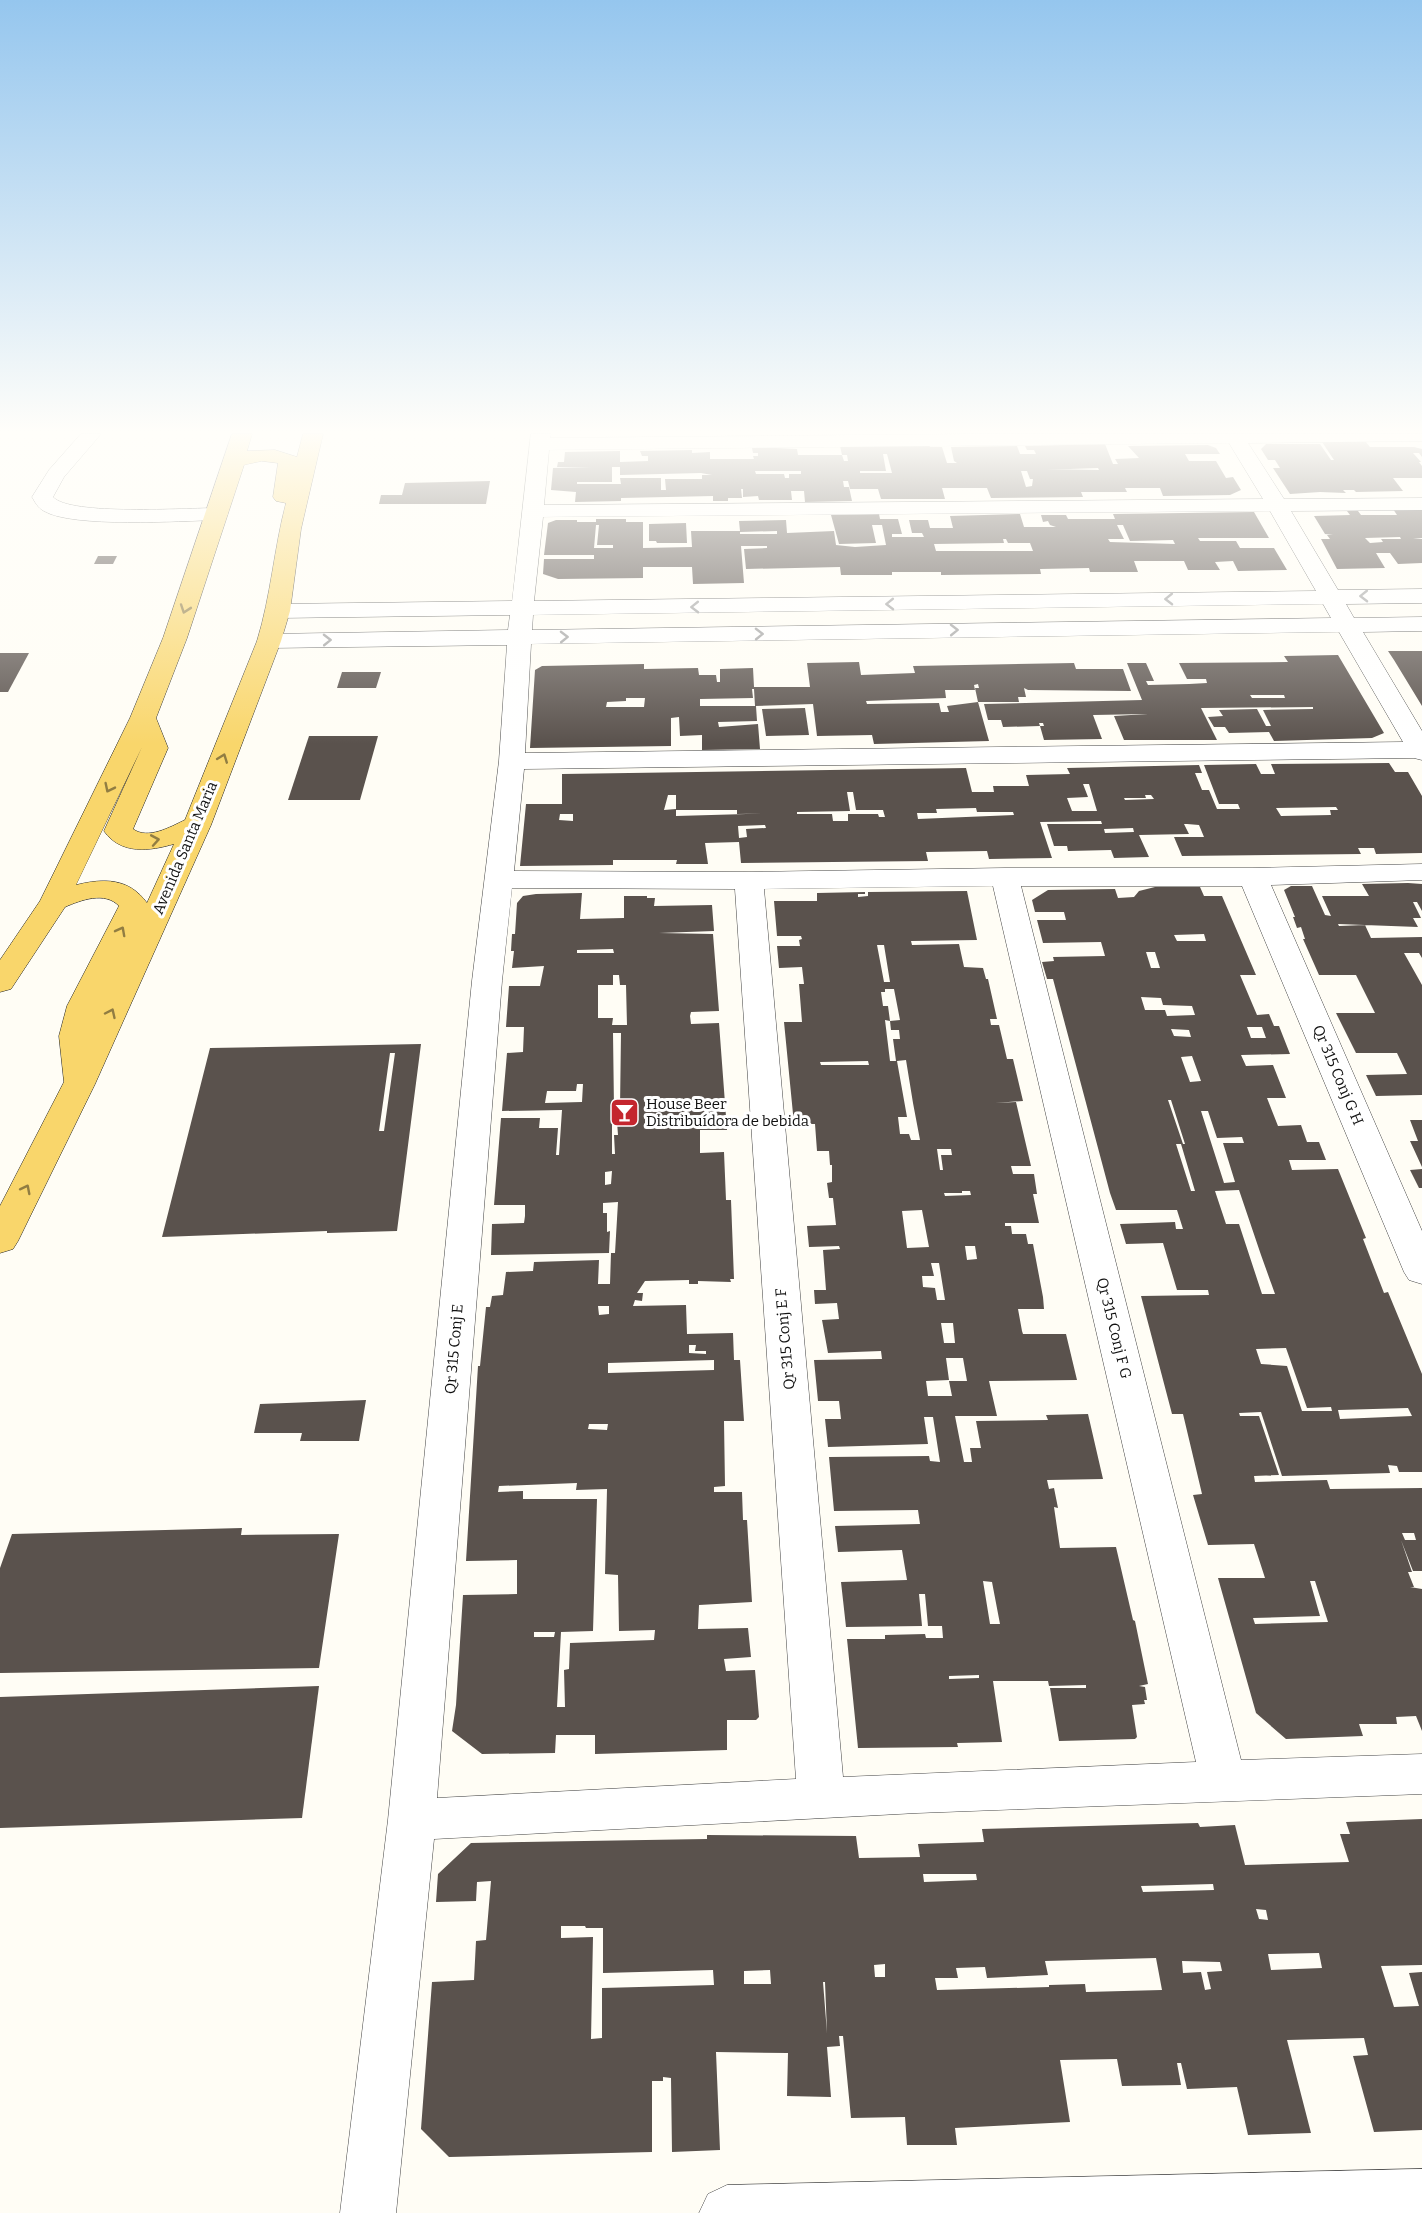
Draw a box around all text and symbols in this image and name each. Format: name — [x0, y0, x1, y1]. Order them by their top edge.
one-way arrow — [1359, 590, 1368, 603]
one-way arrow — [1164, 593, 1173, 606]
one-way arrow — [885, 597, 894, 610]
one-way arrow — [690, 600, 699, 613]
one-way arrow — [180, 603, 192, 614]
one-way arrow — [950, 624, 959, 637]
one-way arrow — [755, 628, 764, 640]
one-way arrow — [560, 631, 569, 643]
one-way arrow — [323, 634, 332, 646]
one-way arrow — [216, 753, 228, 764]
street label: Avenida Santa Maria — [149, 779, 221, 917]
one-way arrow — [104, 782, 116, 793]
one-way arrow — [150, 834, 160, 847]
one-way arrow — [114, 926, 125, 937]
one-way arrow — [103, 1009, 115, 1020]
street label: Qr 315 Conj G H — [1309, 1022, 1367, 1128]
place label: House Beer Distribuídora de bebida — [646, 1095, 809, 1130]
bar icon: House Beer Distribuídora de bebida — [609, 1097, 641, 1129]
one-way arrow — [19, 1185, 30, 1195]
street label: Qr 315 Conj F G — [1093, 1276, 1135, 1380]
street label: Qr 315 Conj E F — [772, 1287, 798, 1390]
street label: Qr 315 Conj E — [441, 1303, 467, 1395]

